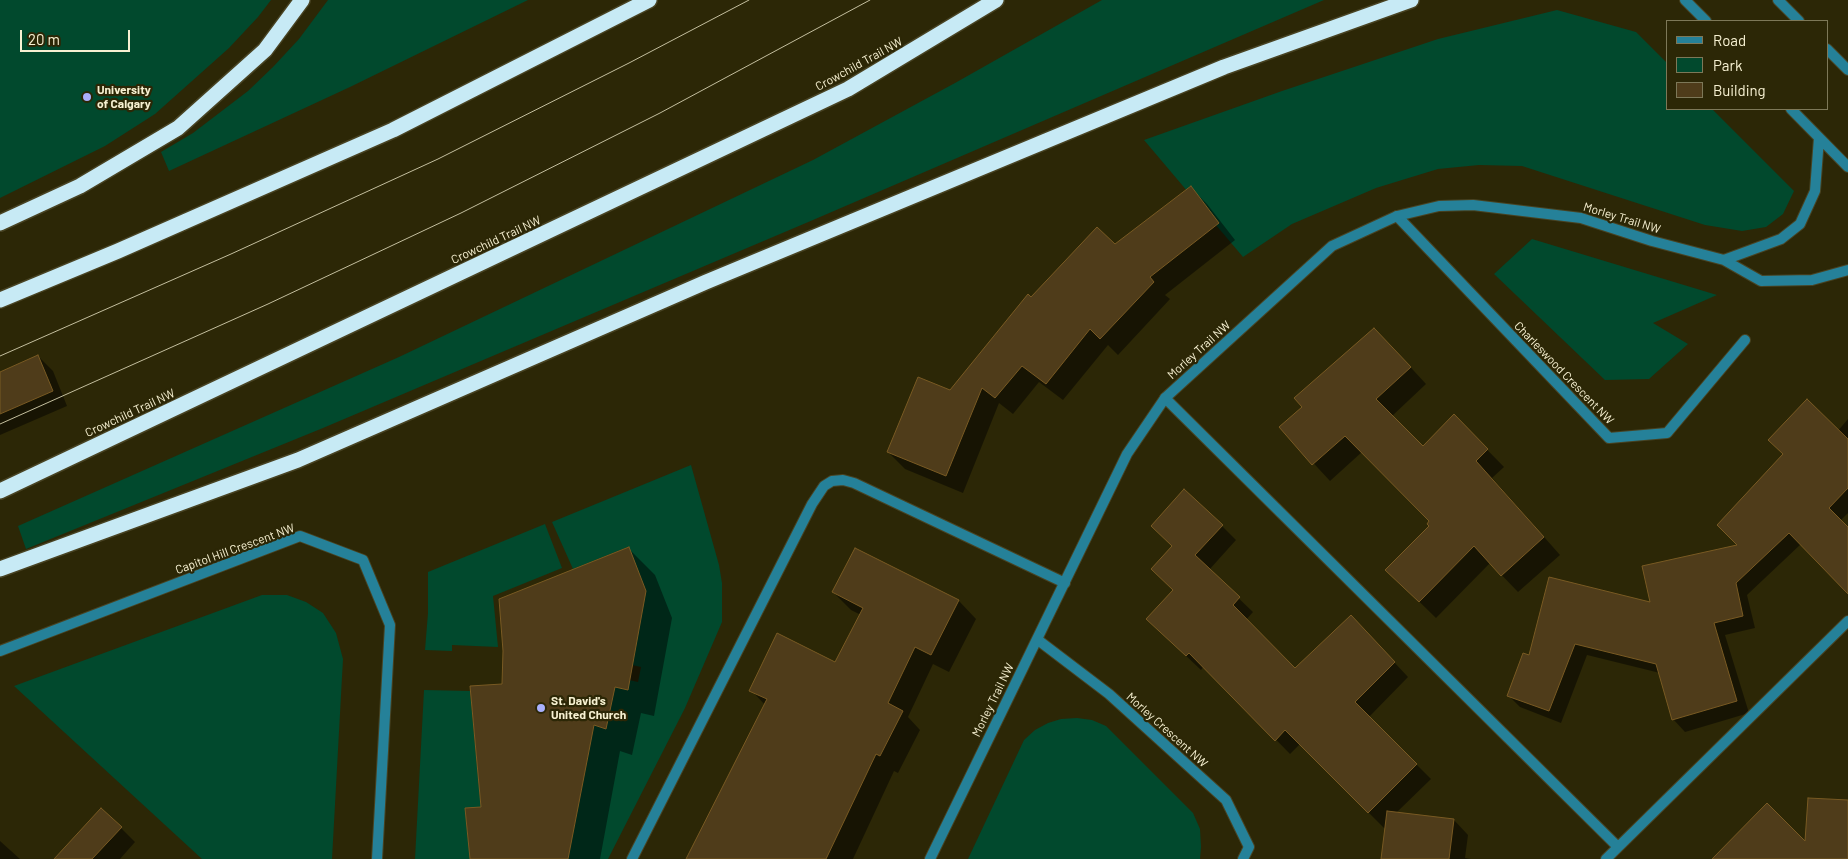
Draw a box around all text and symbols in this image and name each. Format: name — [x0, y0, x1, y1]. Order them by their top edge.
scale bar — [22, 20, 132, 52]
legend — [1666, 20, 1828, 110]
text: 20 m — [28, 30, 60, 48]
text: Road — [1713, 31, 1746, 49]
street label: Crowchild Trail NW — [813, 34, 905, 94]
text: Park — [1713, 56, 1742, 74]
text: Building — [1713, 81, 1766, 99]
place label: University of Calgary — [97, 83, 151, 111]
marker: University of Calgary — [81, 91, 93, 103]
street label: Morley Trail NW — [1582, 199, 1662, 237]
street label: Crowchild Trail NW — [449, 213, 543, 267]
street label: Morley Trail NW — [1164, 318, 1234, 382]
street label: Charleswood Crescent NW — [1511, 319, 1617, 427]
street label: Crowchild Trail NW — [83, 386, 177, 440]
street label: Capitol Hill Crescent NW — [173, 521, 297, 577]
street label: Morley Trail NW — [969, 661, 1017, 739]
street label: Morley Crescent NW — [1123, 690, 1211, 770]
place label: St. David's United Church — [551, 694, 626, 722]
marker: St. David's United Church — [535, 702, 547, 714]

